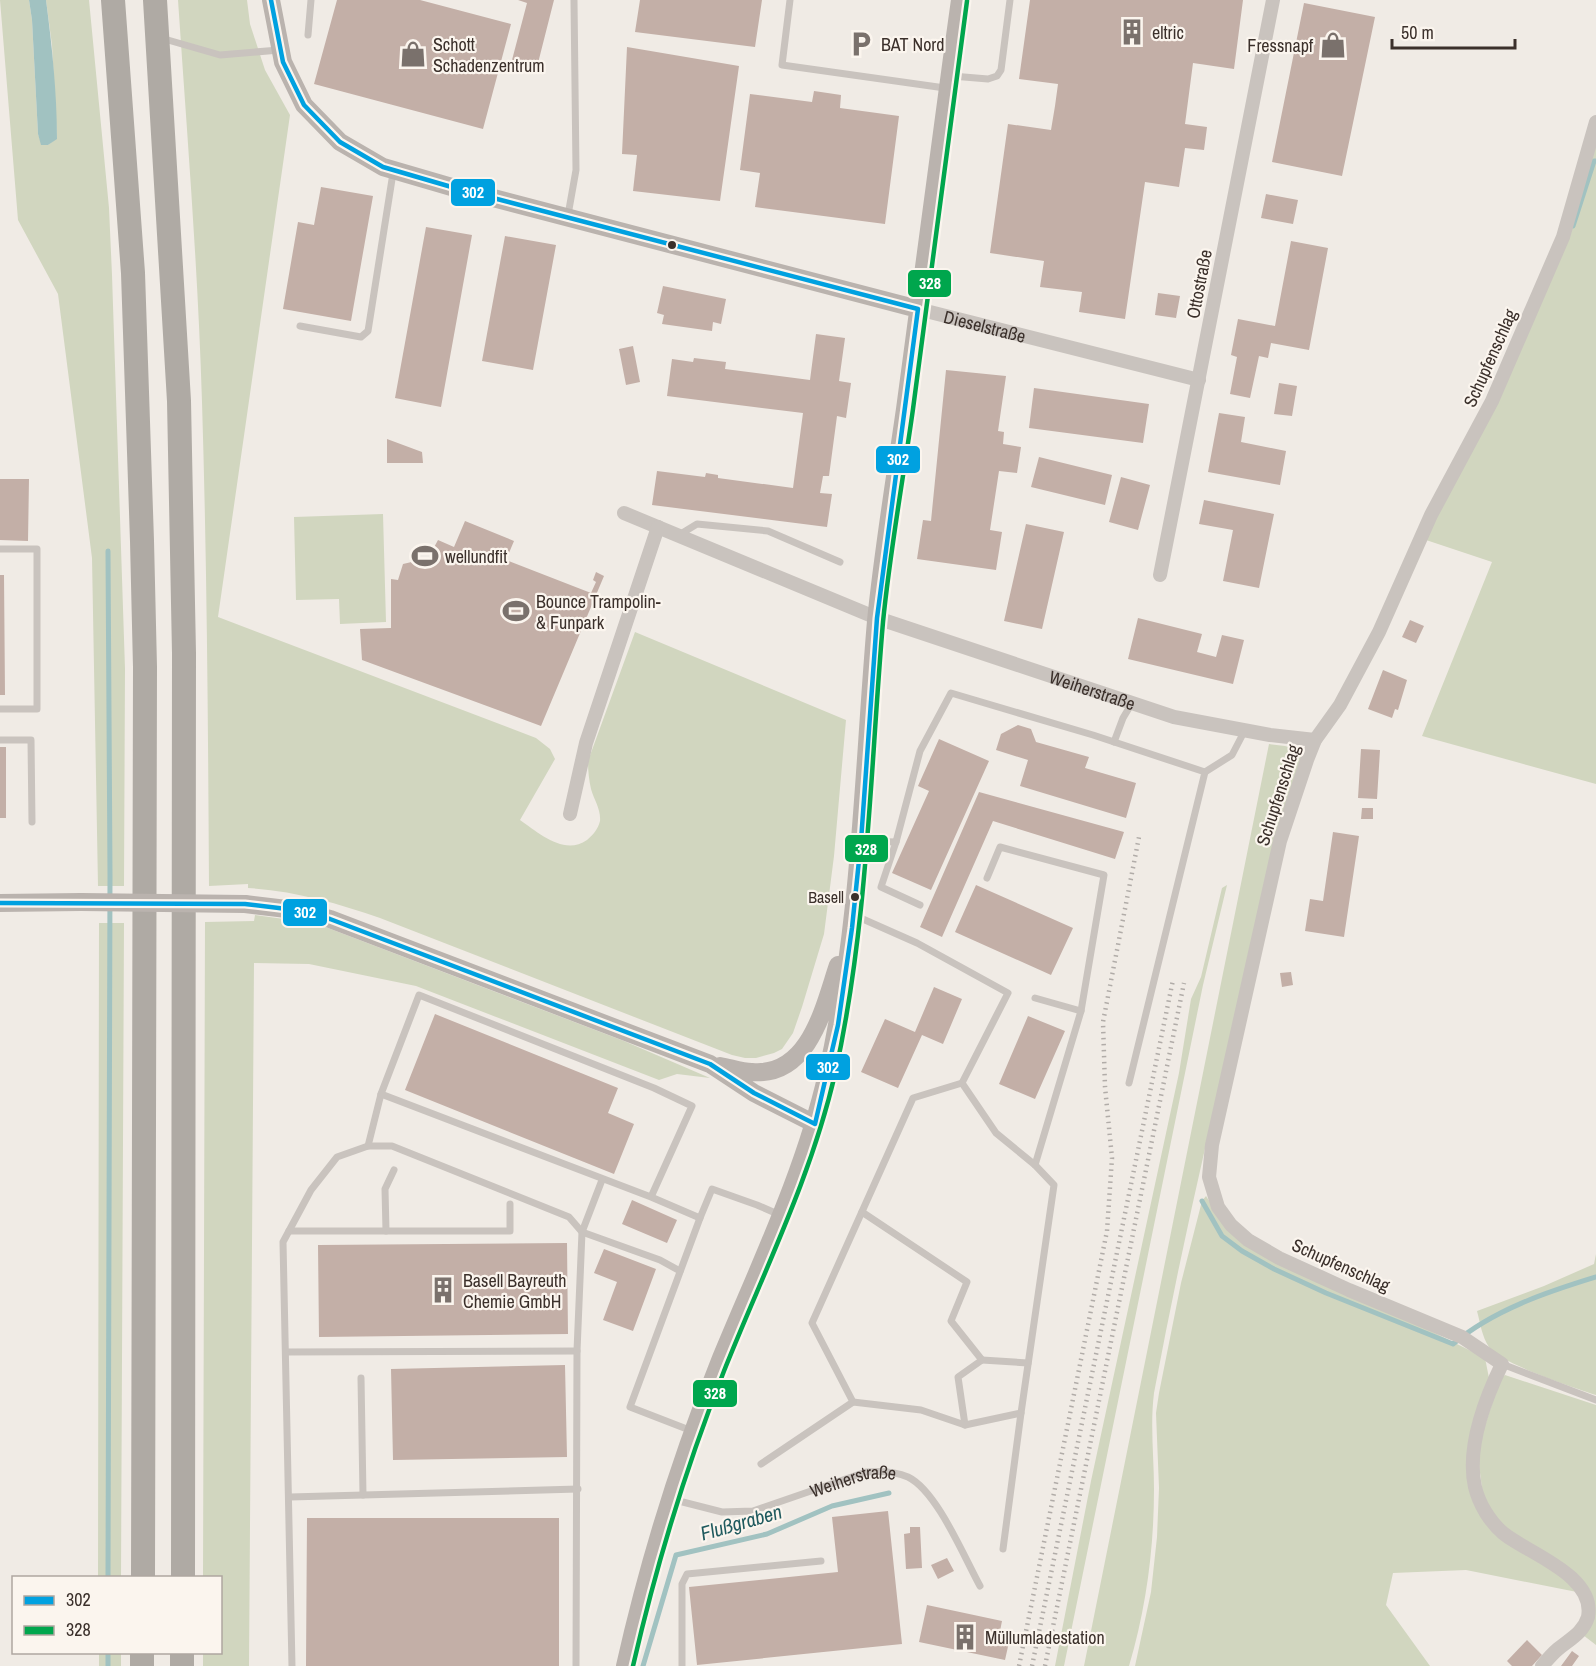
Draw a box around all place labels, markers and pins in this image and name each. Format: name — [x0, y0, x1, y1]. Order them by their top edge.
building icon: eltric — [1117, 17, 1147, 47]
place label: eltric — [1152, 20, 1184, 45]
parking icon: BAT Nord — [846, 29, 876, 59]
shop icon: Fressnapf — [1318, 30, 1348, 60]
place label: Schott Schadenzentrum — [433, 32, 545, 78]
place label: BAT Nord — [881, 32, 944, 57]
place label: Fressnapf — [1247, 33, 1314, 58]
shop icon: Schott Schadenzentrum — [398, 39, 428, 69]
unlabelled marker — [666, 239, 678, 251]
sports icon: wellundfit — [410, 541, 440, 571]
place label: wellundfit — [445, 544, 507, 569]
place label: Bounce Trampolin- & Funpark — [536, 589, 661, 635]
sports icon: Bounce Trampolin- & Funpark — [501, 596, 531, 626]
place label: Basell — [808, 886, 844, 908]
marker: Basell — [849, 891, 861, 903]
place label: Basell Bayreuth Chemie GmbH — [463, 1268, 566, 1314]
building icon: Basell Bayreuth Chemie GmbH — [428, 1275, 458, 1305]
building icon: Müllumladestation — [950, 1622, 980, 1652]
place label: Müllumladestation — [985, 1625, 1105, 1650]

